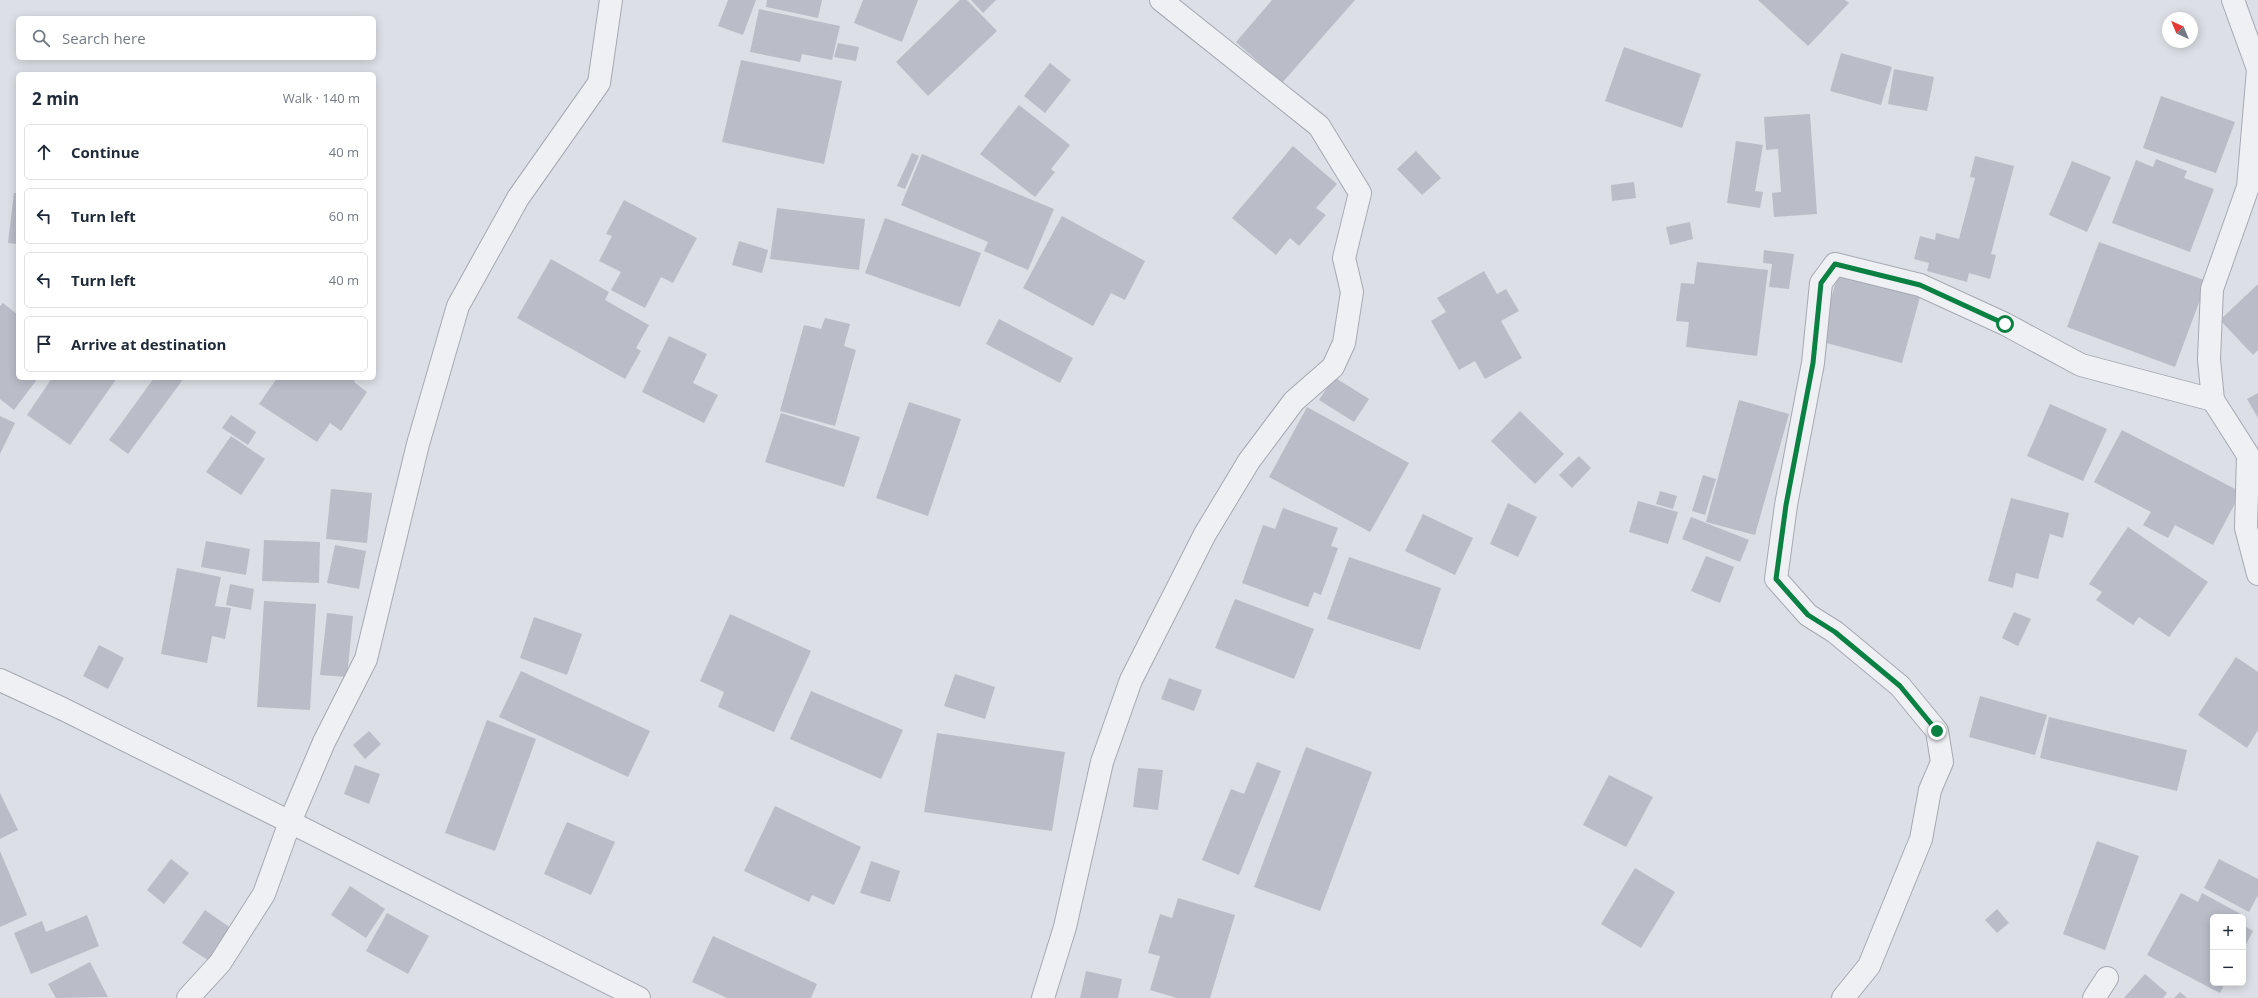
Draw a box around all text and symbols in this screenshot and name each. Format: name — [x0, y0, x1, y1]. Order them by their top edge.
north arrow — [2162, 12, 2198, 48]
search box — [16, 16, 376, 60]
icon: search — [30, 27, 52, 49]
text: Search here — [62, 28, 146, 48]
text: 2 min — [32, 87, 79, 110]
text: Walk · 140 m — [283, 89, 360, 107]
icon: ahead — [33, 141, 55, 163]
text: Continue — [71, 142, 139, 162]
text: 40 m — [329, 143, 359, 161]
icon: left — [33, 205, 55, 227]
text: Turn left — [71, 206, 136, 226]
text: 60 m — [329, 207, 359, 225]
icon: left — [33, 269, 55, 291]
text: Turn left — [71, 270, 136, 290]
text: 40 m — [329, 271, 359, 289]
route start — [1996, 315, 2014, 333]
icon: arrive — [33, 333, 55, 355]
text: Arrive at destination — [71, 334, 226, 354]
route end — [1928, 722, 1946, 740]
map controls — [2210, 914, 2246, 986]
button: + — [2210, 914, 2246, 950]
button: − — [2210, 950, 2246, 986]

